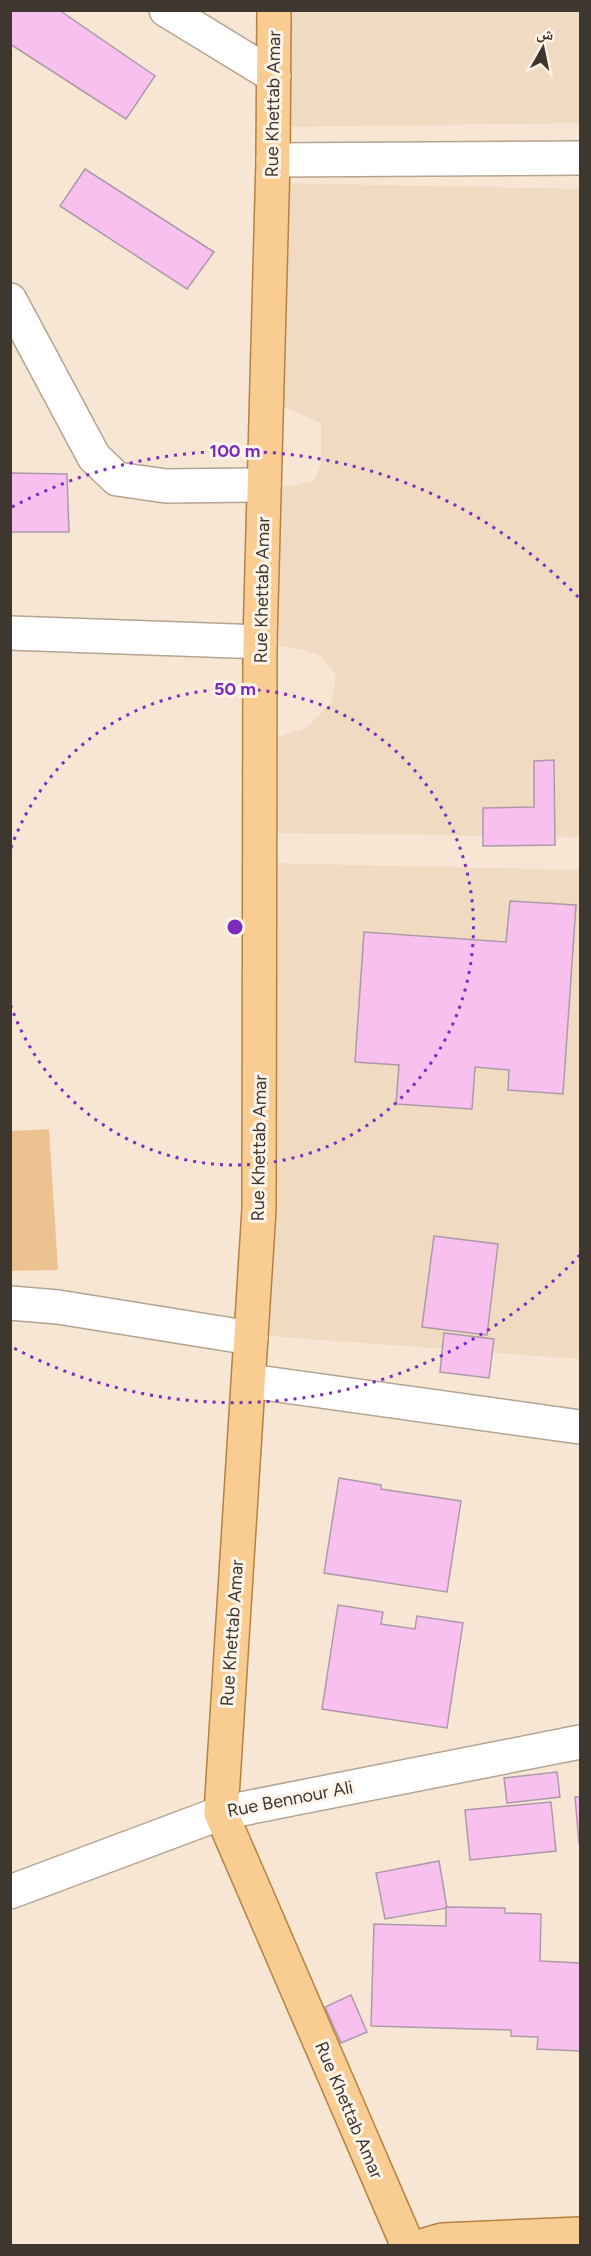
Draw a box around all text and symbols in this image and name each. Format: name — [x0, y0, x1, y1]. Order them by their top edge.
north arrow — [513, 18, 573, 78]
text: ش — [535, 23, 555, 44]
street label: Rue Khettab Amar — [261, 30, 285, 178]
text: 100 m — [210, 440, 260, 462]
street label: Rue Khettab Amar — [250, 516, 274, 664]
text: 50 m — [214, 678, 256, 700]
centre of rings — [225, 917, 245, 937]
street label: Rue Khettab Amar — [247, 1074, 271, 1222]
street label: Rue Khettab Amar — [216, 1559, 248, 1707]
street label: Rue Bennour Ali — [225, 1776, 355, 1822]
street label: Rue Khettab Amar — [310, 2038, 388, 2182]

